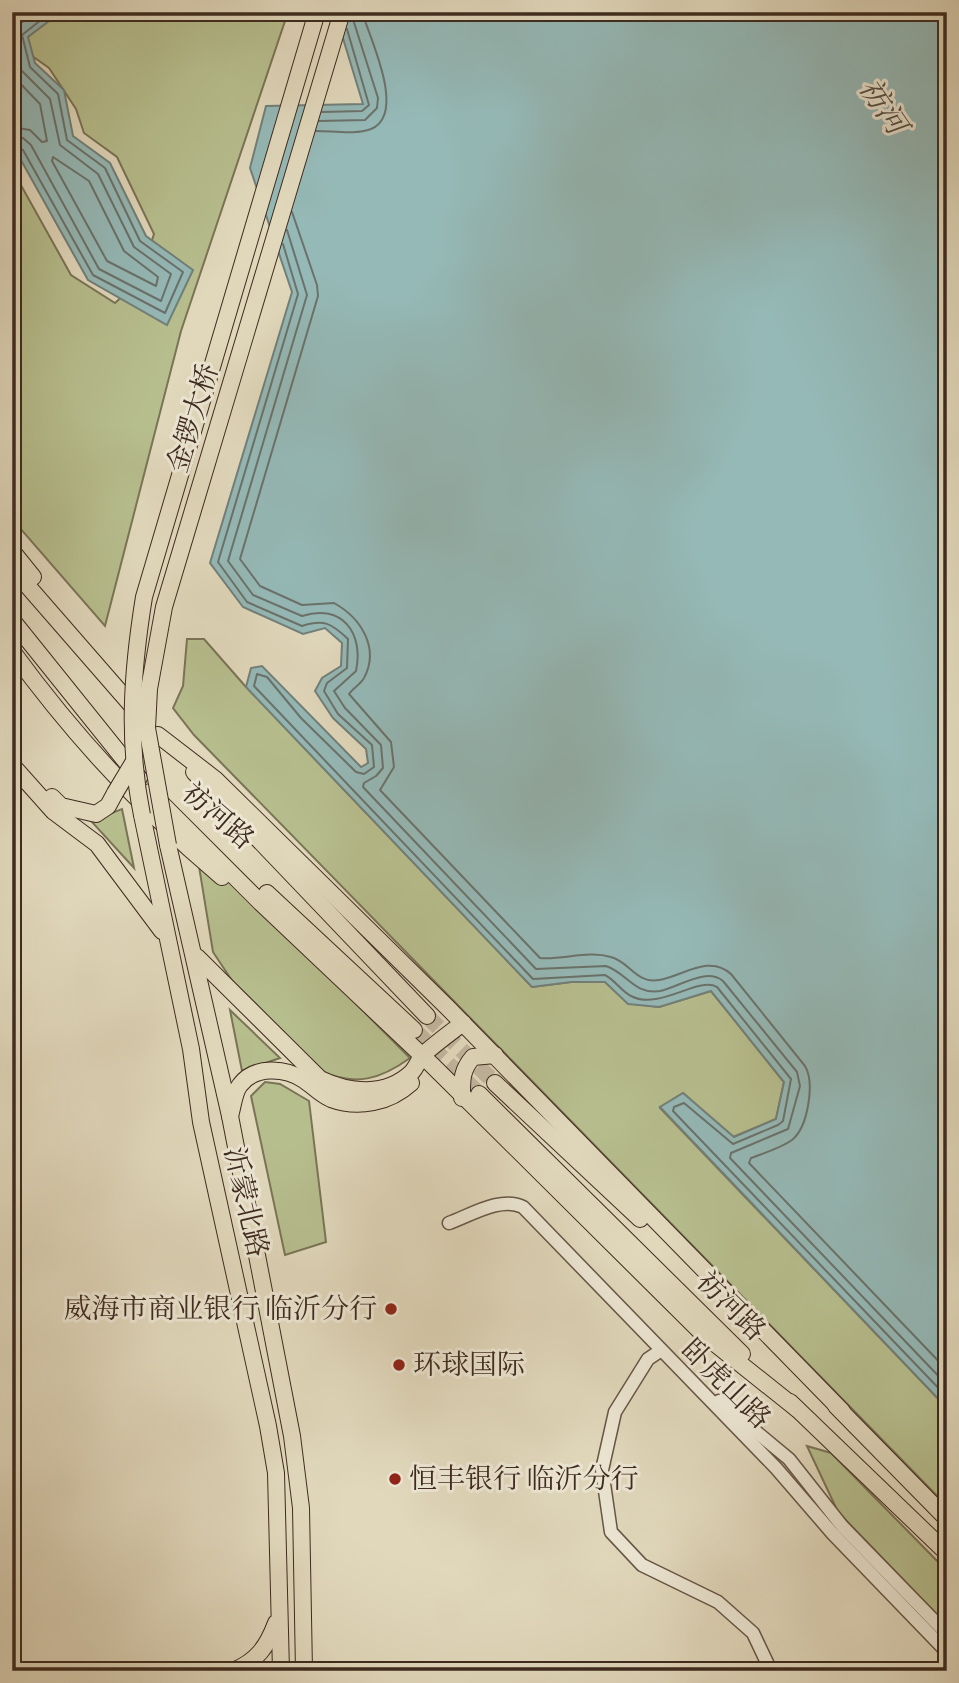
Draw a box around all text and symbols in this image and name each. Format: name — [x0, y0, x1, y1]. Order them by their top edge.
water label: 祊河 — [850, 70, 919, 146]
street label: 金锣大桥 — [158, 359, 228, 477]
street label: 祊河路 — [174, 774, 262, 858]
street label: 沂蒙北路 — [215, 1143, 277, 1261]
street label: 祊河路 — [688, 1263, 774, 1349]
place label: 威海市商业银行 临沂分行 — [63, 1290, 377, 1328]
marker: 威海市商业银行 临沂分行 — [383, 1301, 399, 1317]
street label: 卧虎山路 — [673, 1331, 779, 1437]
place label: 环球国际 — [413, 1346, 525, 1384]
marker: 环球国际 — [391, 1357, 407, 1373]
place label: 恒丰银行 临沂分行 — [409, 1460, 639, 1498]
marker: 恒丰银行 临沂分行 — [387, 1471, 403, 1487]

